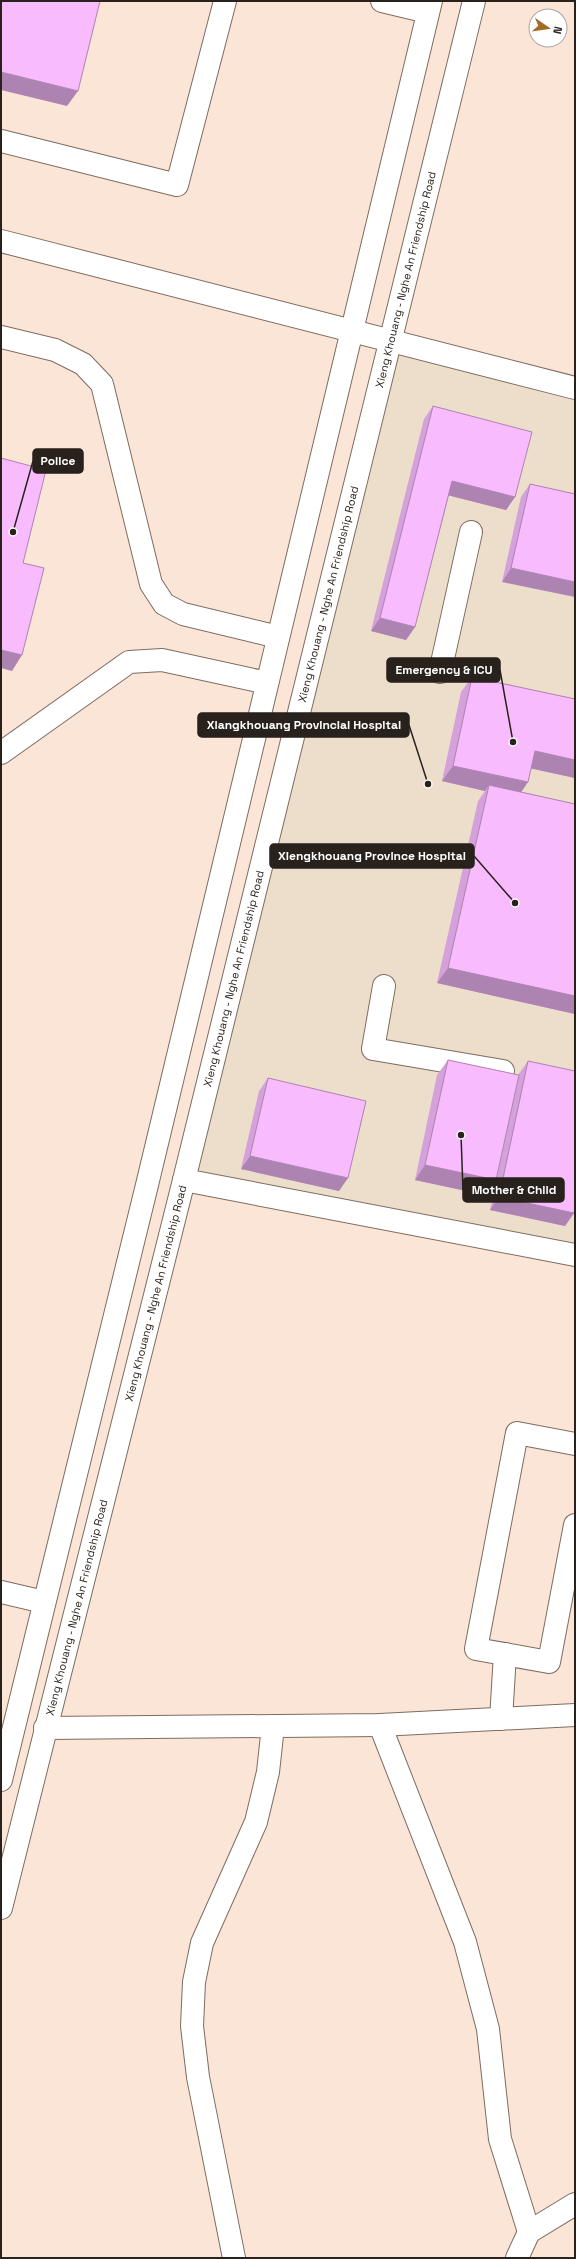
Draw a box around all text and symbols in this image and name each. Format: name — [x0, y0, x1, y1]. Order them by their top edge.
north arrow — [528, 8, 568, 48]
text: N — [550, 25, 565, 35]
street label: Xieng Khouang - Nghe An Friendship Road — [372, 170, 439, 389]
callout: Police — [33, 449, 83, 473]
text: Police — [41, 453, 75, 469]
street label: Xieng Khouang - Nghe An Friendship Road — [295, 484, 361, 704]
callout: Emergency & ICU — [387, 658, 500, 682]
text: Emergency & ICU — [396, 662, 492, 678]
callout: Xiangkhouang Provincial Hospital — [198, 713, 409, 737]
text: Xiangkhouang Provincial Hospital — [207, 717, 401, 733]
callout: Xiengkhouang Province Hospital — [270, 844, 474, 868]
text: Xiengkhouang Province Hospital — [278, 848, 466, 864]
street label: Xieng Khouang - Nghe An Friendship Road — [200, 869, 267, 1088]
callout: Mother & Child — [463, 1178, 564, 1202]
text: Mother & Child — [472, 1182, 556, 1198]
street label: Xieng Khouang - Nghe An Friendship Road — [122, 1184, 189, 1403]
street label: Xieng Khouang - Nghe An Friendship Road — [43, 1498, 110, 1717]

